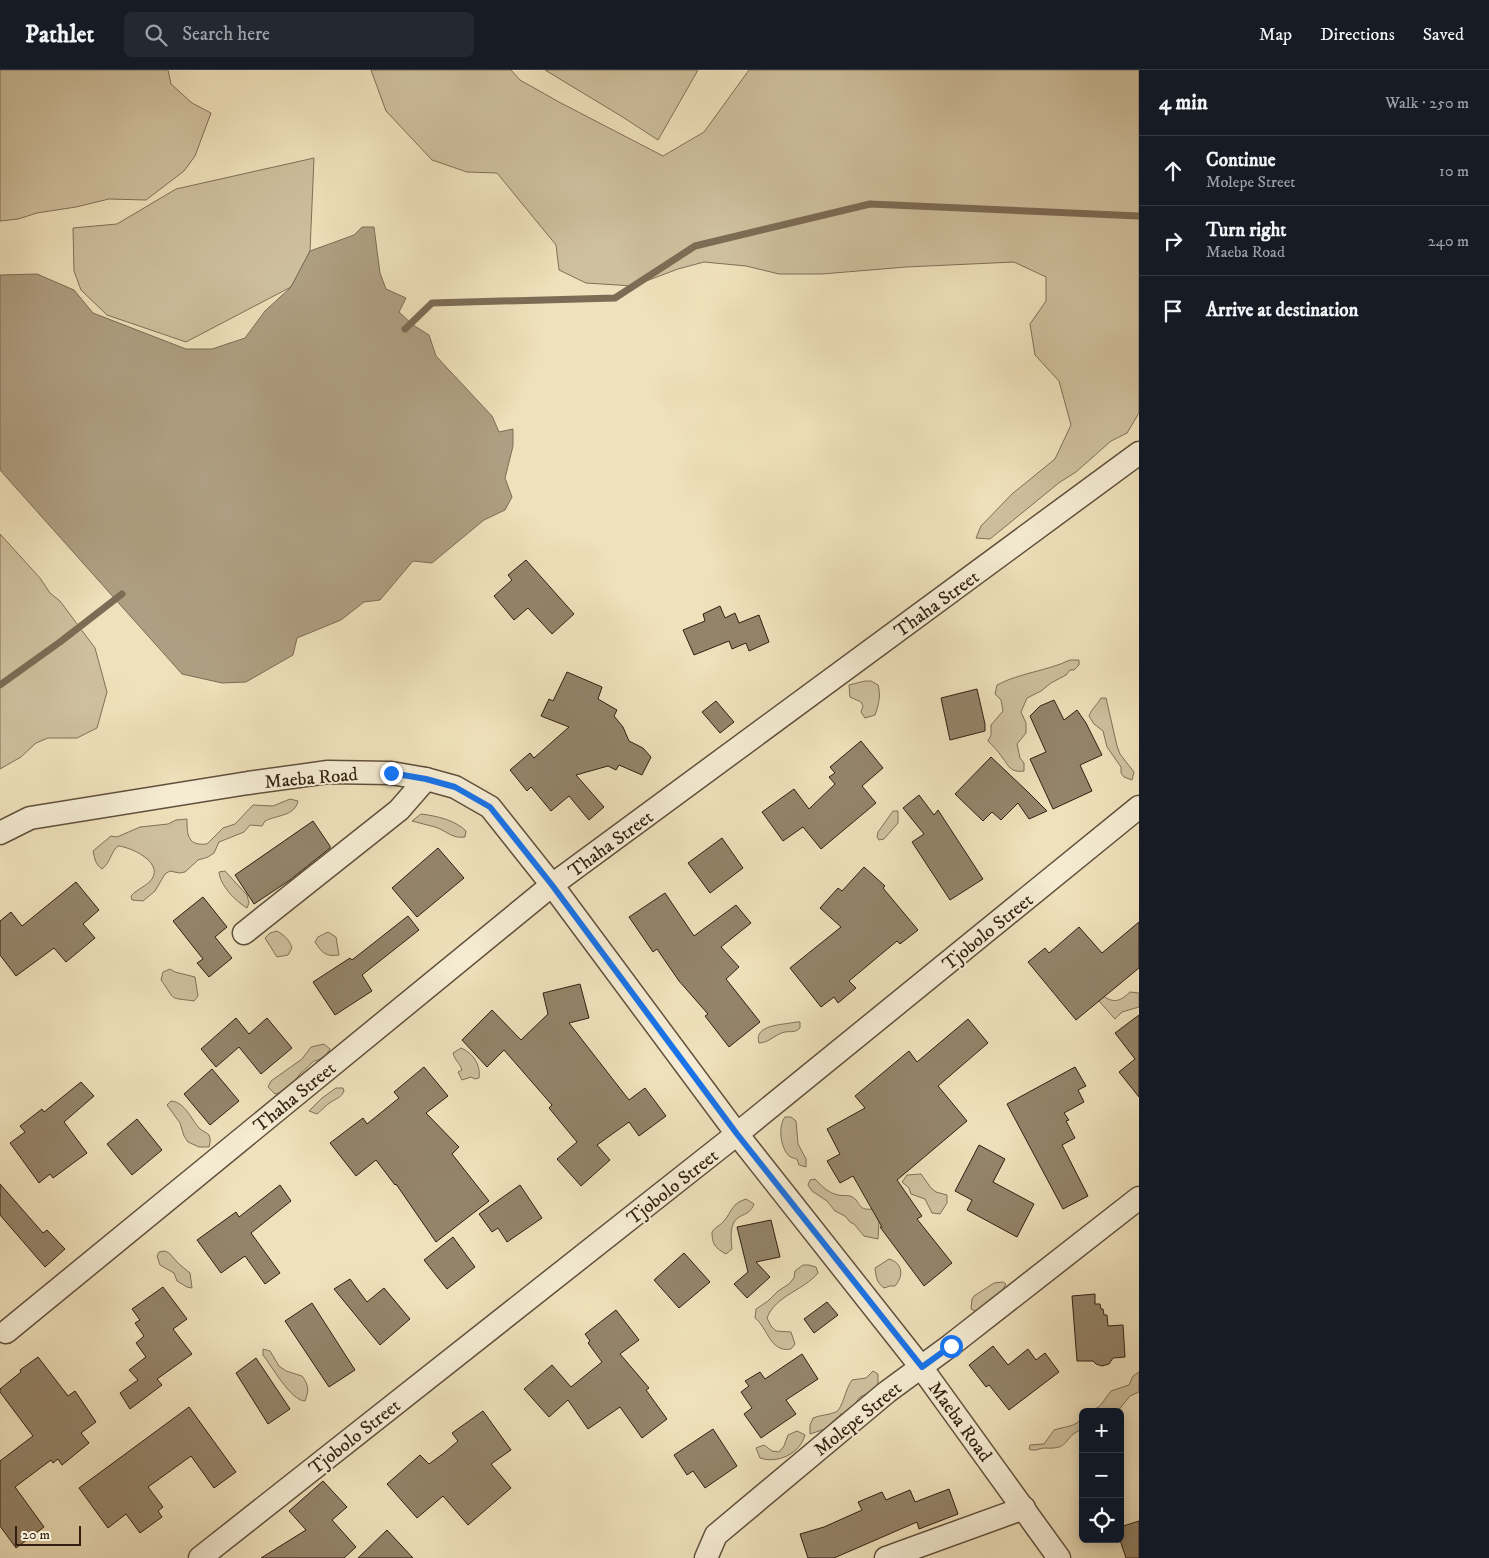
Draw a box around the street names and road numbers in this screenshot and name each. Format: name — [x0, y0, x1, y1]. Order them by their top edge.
street label: Thaha Street — [890, 566, 984, 643]
street label: Maeba Road — [263, 763, 359, 794]
street label: Thaha Street — [564, 806, 658, 883]
street label: Tjobolo Street — [938, 889, 1038, 976]
street label: Thaha Street — [249, 1057, 341, 1137]
street label: Tjobolo Street — [623, 1144, 723, 1230]
street label: Molepe Street — [809, 1377, 906, 1462]
street label: Maeba Road — [923, 1377, 997, 1467]
street label: Tjobolo Street — [305, 1394, 405, 1480]

